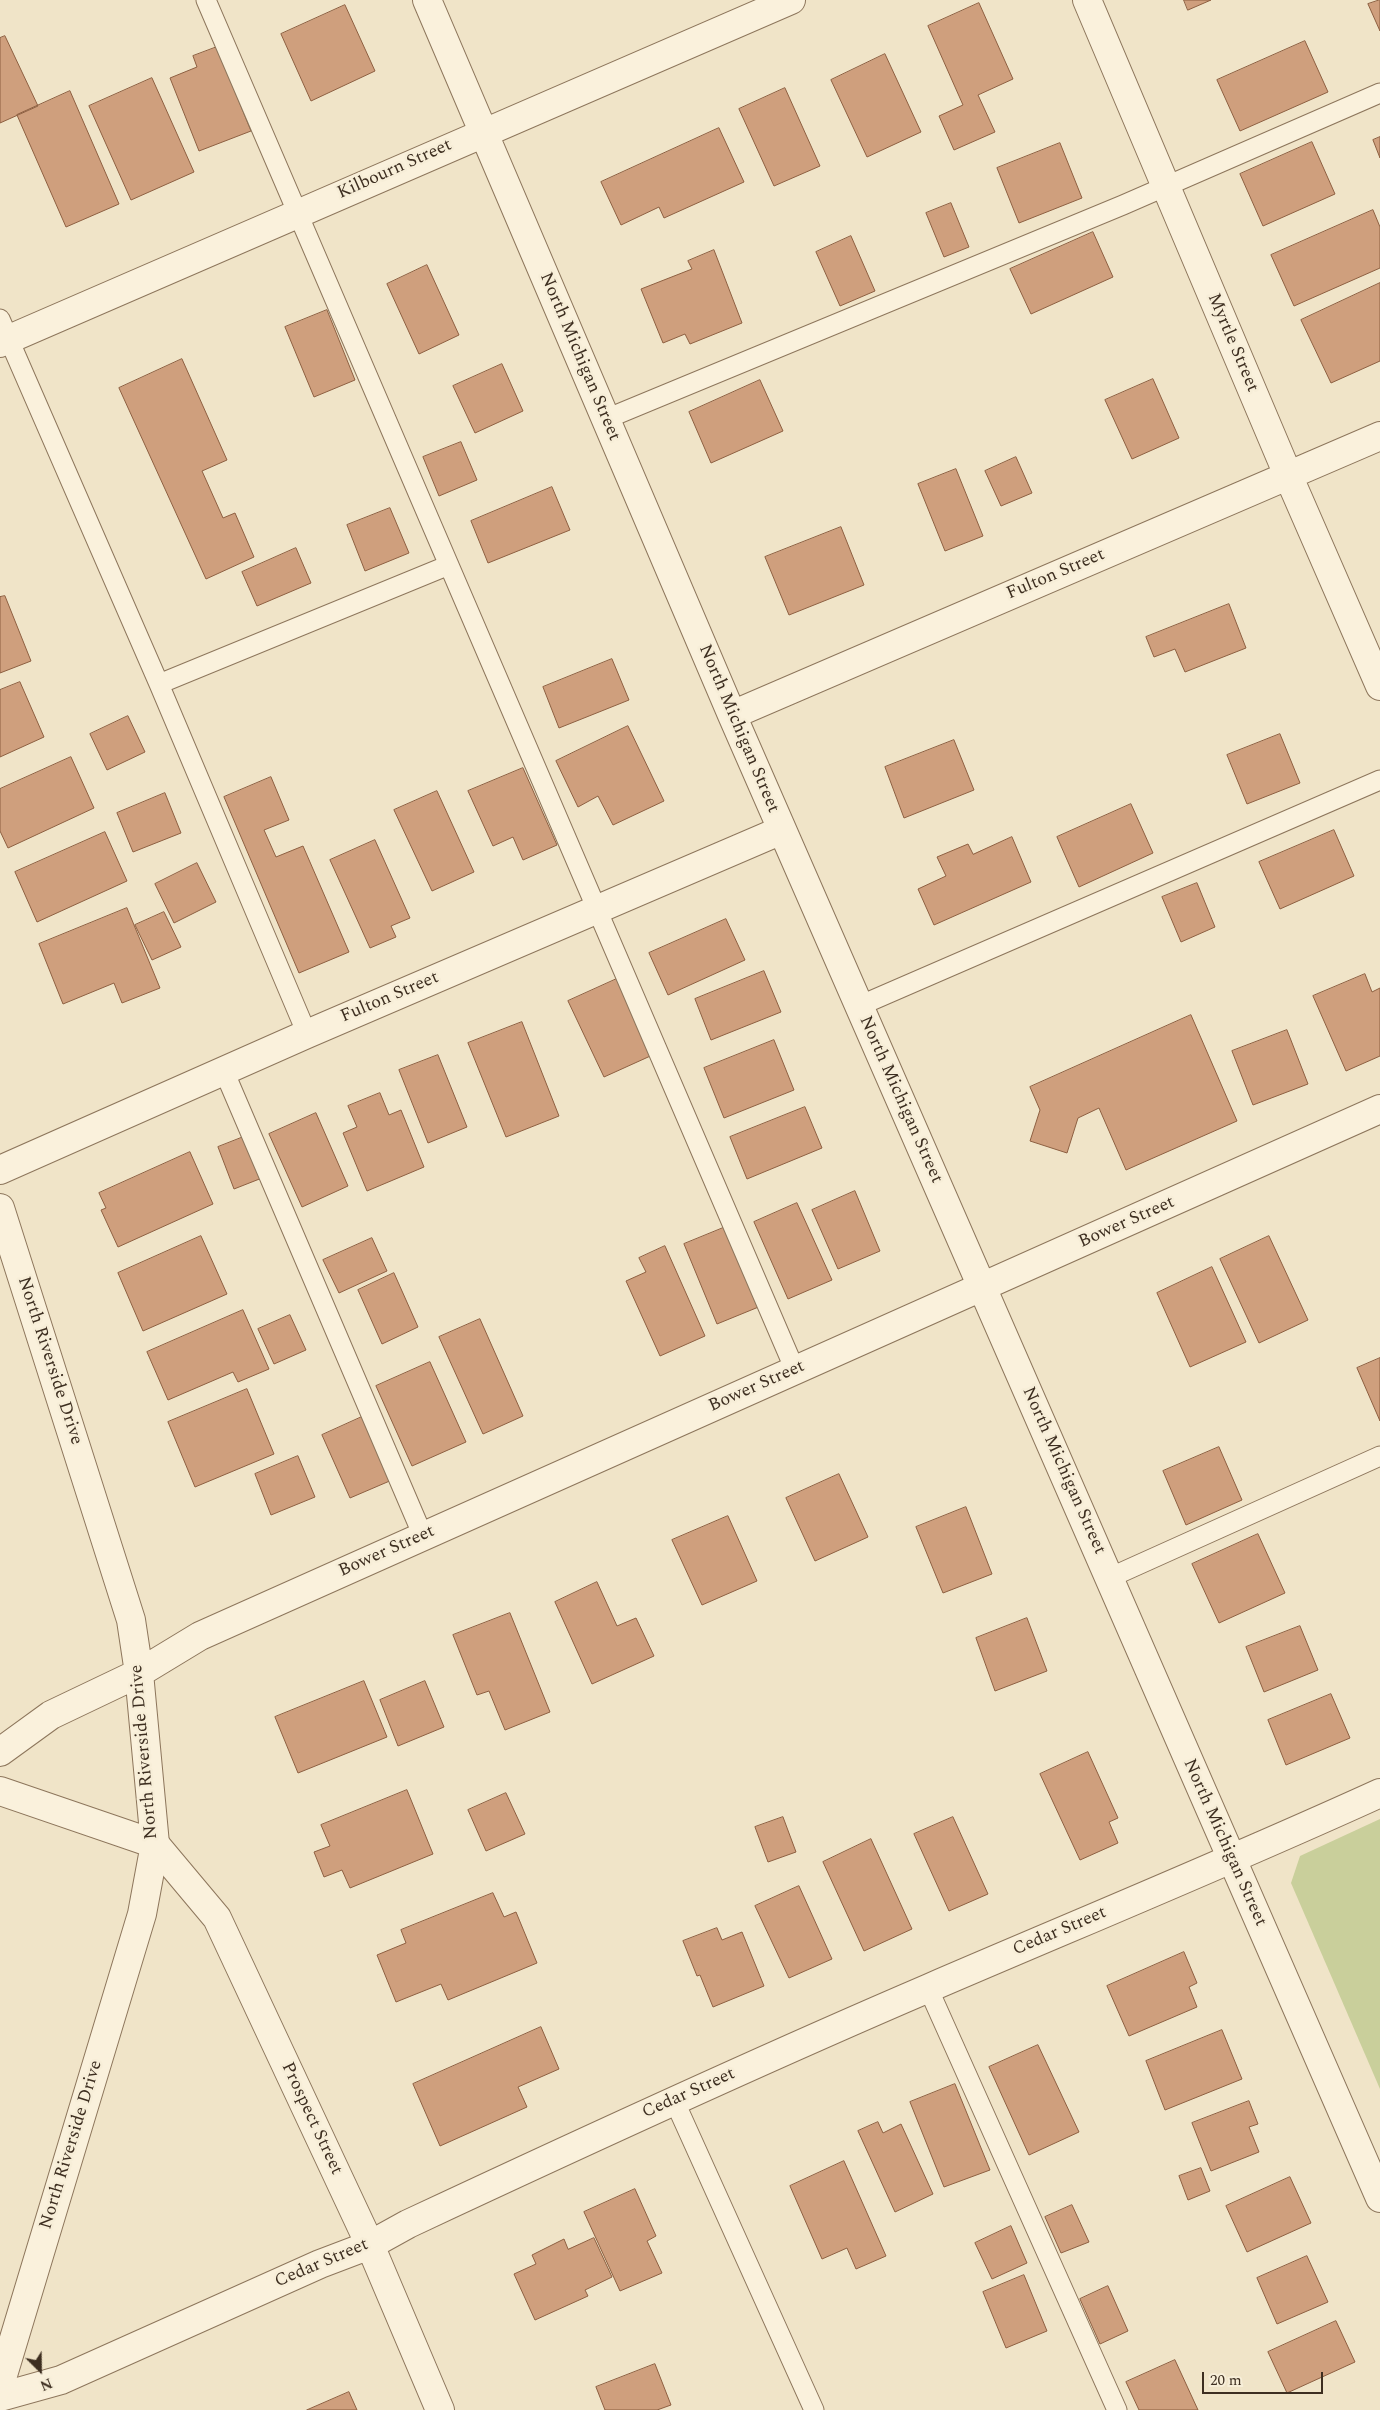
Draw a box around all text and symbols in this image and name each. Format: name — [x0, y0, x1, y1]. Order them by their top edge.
street label: Kilbourn Street — [334, 135, 456, 205]
street label: North Michigan Street — [534, 270, 624, 444]
street label: Myrtle Street — [1202, 290, 1262, 396]
street label: Fulton Street — [1004, 545, 1108, 605]
street label: North Michigan Street — [693, 642, 783, 816]
street label: Fulton Street — [338, 968, 442, 1028]
street label: North Michigan Street — [853, 1013, 947, 1187]
street label: Bower Street — [1076, 1192, 1178, 1254]
street label: North Riverside Drive — [12, 1274, 86, 1448]
street label: Bower Street — [706, 1356, 808, 1418]
street label: North Michigan Street — [1016, 1384, 1110, 1558]
street label: Bower Street — [336, 1521, 438, 1583]
street label: North Riverside Drive — [127, 1664, 163, 1840]
street label: North Michigan Street — [1177, 1756, 1271, 1930]
street label: Cedar Street — [1010, 1903, 1110, 1961]
street label: North Riverside Drive — [36, 2058, 108, 2232]
street label: Prospect Street — [275, 2059, 347, 2179]
street label: Cedar Street — [639, 2064, 739, 2124]
street label: Cedar Street — [272, 2235, 372, 2293]
north arrow — [15, 2345, 65, 2395]
scale bar — [1205, 2362, 1326, 2394]
text: 20 m — [1210, 2369, 1242, 2392]
text: N — [37, 2372, 55, 2396]

